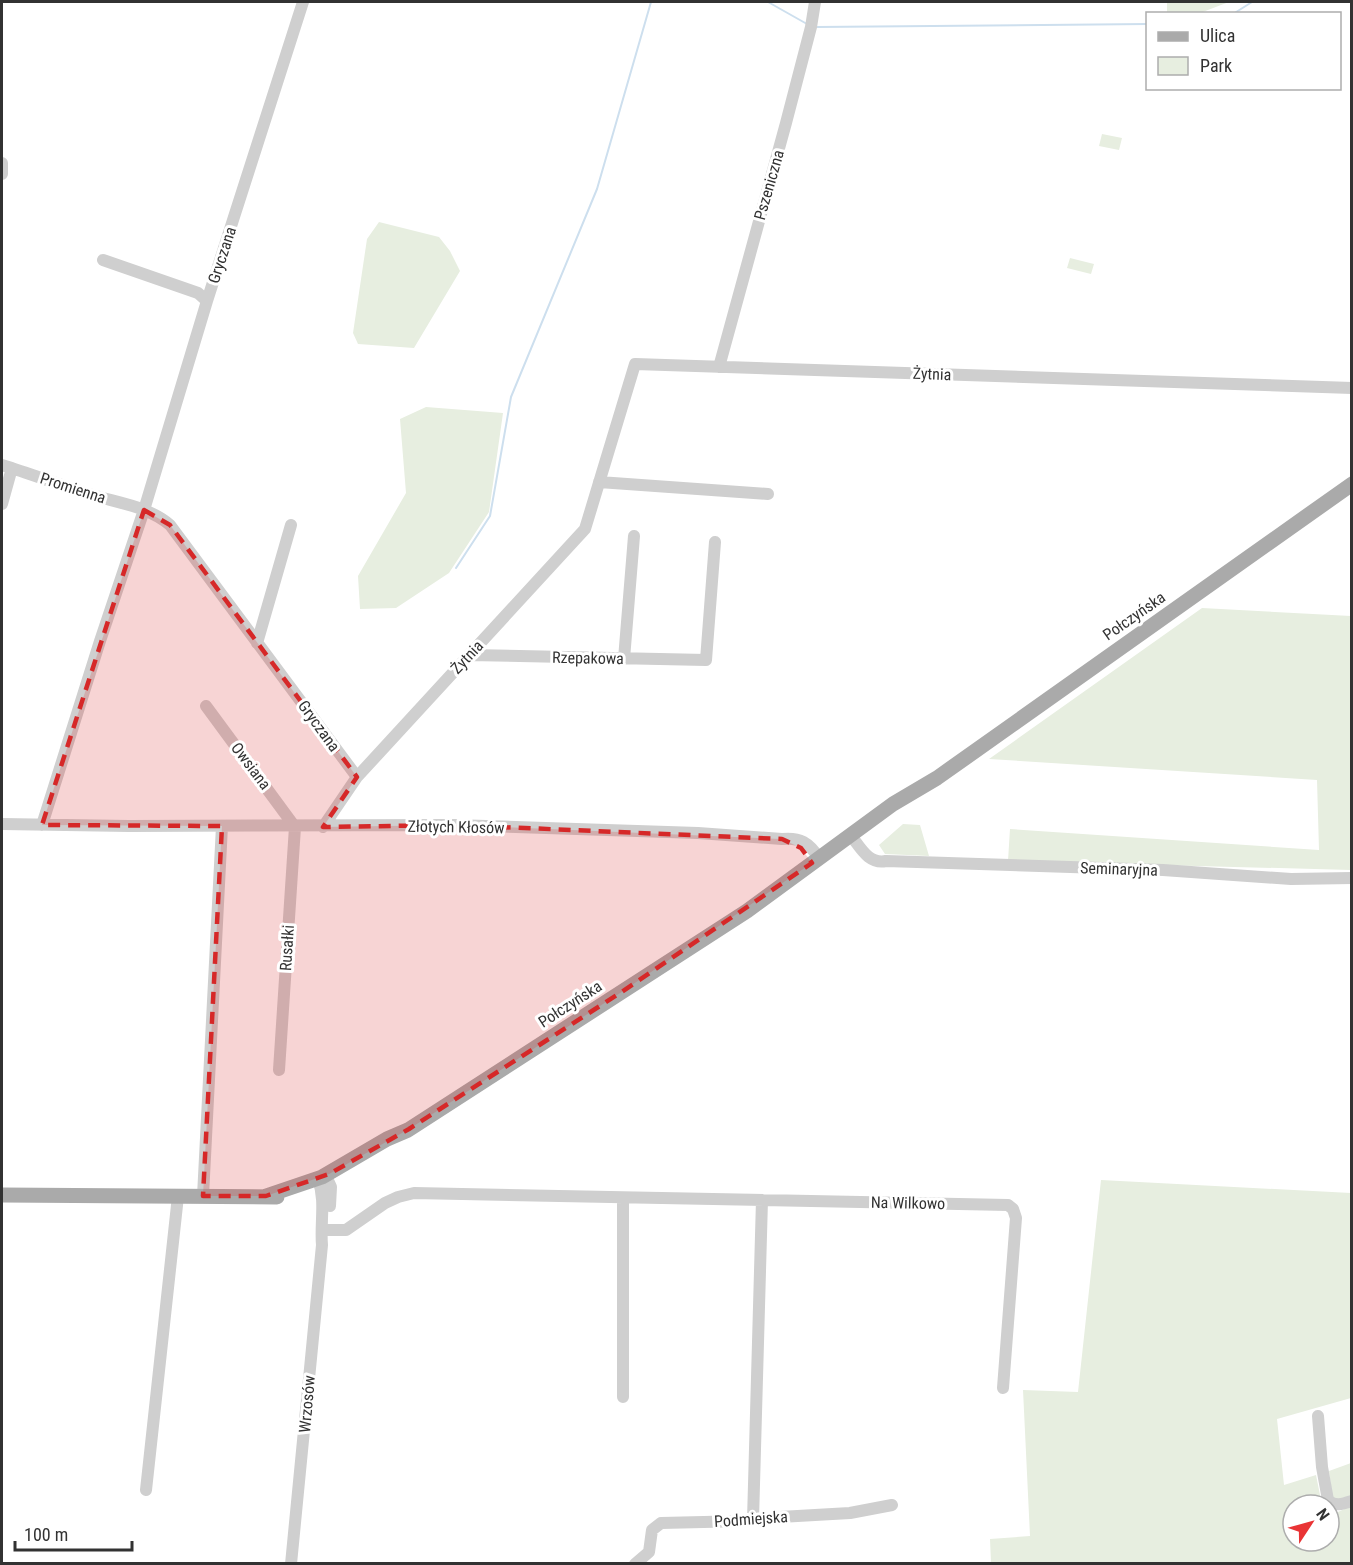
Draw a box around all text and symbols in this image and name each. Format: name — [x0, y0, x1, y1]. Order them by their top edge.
legend — [1146, 12, 1341, 90]
text: Ulica — [1200, 25, 1235, 46]
text: Park — [1200, 55, 1232, 76]
street label: Pszeniczna — [750, 148, 788, 222]
street label: Gryczana — [204, 224, 240, 286]
street label: Żytnia — [912, 364, 952, 384]
street label: Promienna — [38, 468, 108, 508]
street label: Połczyńska — [1099, 588, 1169, 644]
street label: Żytnia — [447, 636, 487, 678]
street label: Rzepakowa — [552, 648, 624, 668]
street label: Gryczana — [294, 697, 344, 755]
street label: Owsiana — [227, 739, 275, 793]
street label: Złotych Kłosów — [407, 817, 505, 837]
street label: Seminaryjna — [1080, 858, 1158, 880]
street label: Rusałki — [276, 924, 298, 972]
street label: Połczyńska — [535, 976, 605, 1032]
street label: Na Wilkowo — [871, 1193, 945, 1213]
street label: Wrzosów — [295, 1375, 319, 1433]
north arrow — [1281, 1493, 1341, 1553]
text: N — [1312, 1505, 1333, 1524]
street label: Podmiejska — [714, 1507, 788, 1531]
scale bar — [15, 1514, 132, 1552]
text: 100 m — [24, 1524, 68, 1545]

